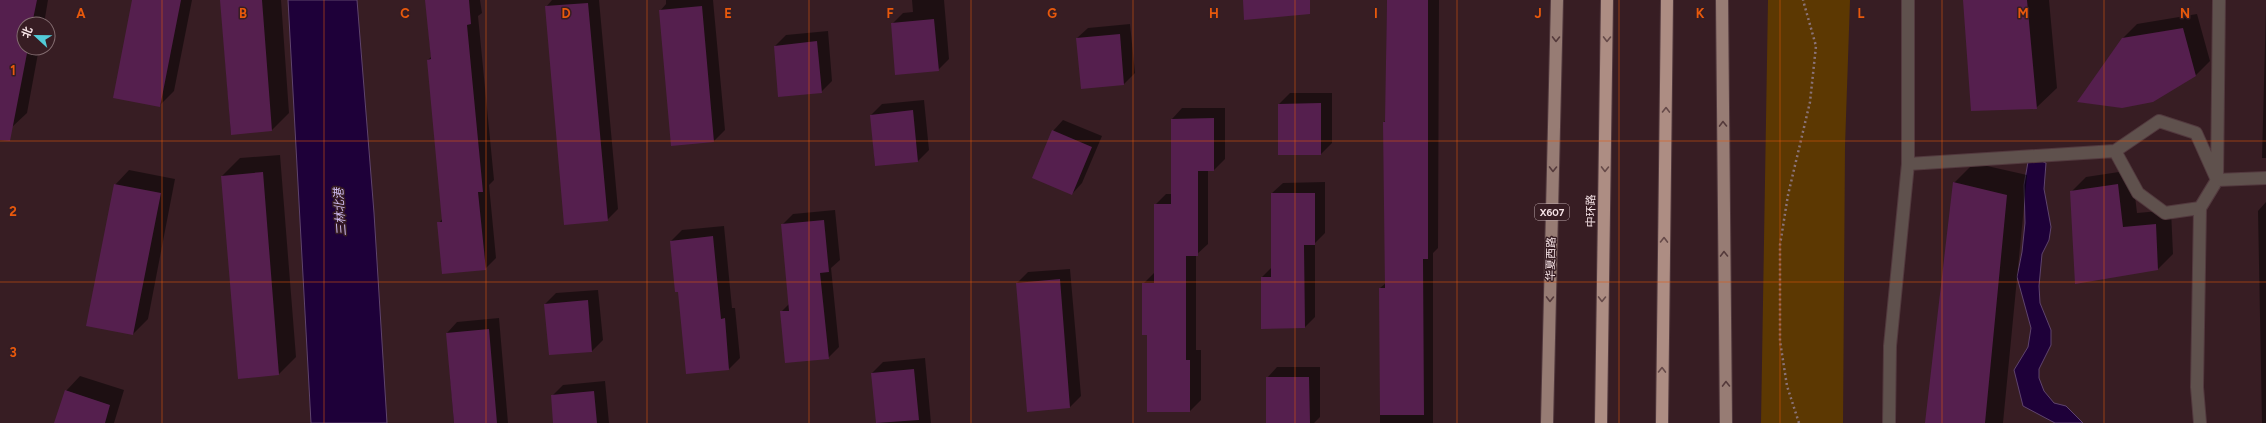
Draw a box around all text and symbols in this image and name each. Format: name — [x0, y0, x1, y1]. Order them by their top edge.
text: A — [76, 6, 86, 21]
text: B — [239, 6, 247, 21]
text: C — [400, 6, 410, 21]
text: D — [561, 6, 571, 21]
text: E — [724, 6, 732, 21]
text: F — [886, 6, 894, 21]
text: G — [1047, 6, 1057, 21]
text: H — [1209, 6, 1219, 21]
text: I — [1374, 6, 1378, 21]
text: J — [1534, 6, 1542, 21]
text: K — [1696, 6, 1705, 21]
text: L — [1858, 6, 1865, 21]
text: M — [2017, 6, 2029, 21]
text: N — [2180, 6, 2190, 21]
north arrow — [16, 16, 56, 56]
text: 北 — [19, 25, 35, 40]
one-way arrow — [1552, 36, 1560, 42]
one-way arrow — [1603, 36, 1611, 42]
text: 1 — [10, 63, 16, 78]
one-way arrow — [1661, 107, 1670, 113]
one-way arrow — [1719, 121, 1727, 127]
one-way arrow — [1549, 166, 1557, 172]
one-way arrow — [1600, 166, 1609, 172]
water label: 三林北港 — [331, 186, 349, 236]
street label: 中环路 — [1584, 194, 1598, 228]
text: 2 — [9, 204, 17, 219]
road number: X607 — [1535, 204, 1569, 220]
street label: 华夏西路 — [1544, 237, 1558, 281]
one-way arrow — [1660, 237, 1668, 243]
one-way arrow — [1720, 251, 1728, 257]
one-way arrow — [1546, 296, 1554, 302]
one-way arrow — [1598, 296, 1606, 302]
text: 3 — [9, 345, 17, 360]
one-way arrow — [1658, 367, 1667, 373]
one-way arrow — [1722, 381, 1730, 387]

